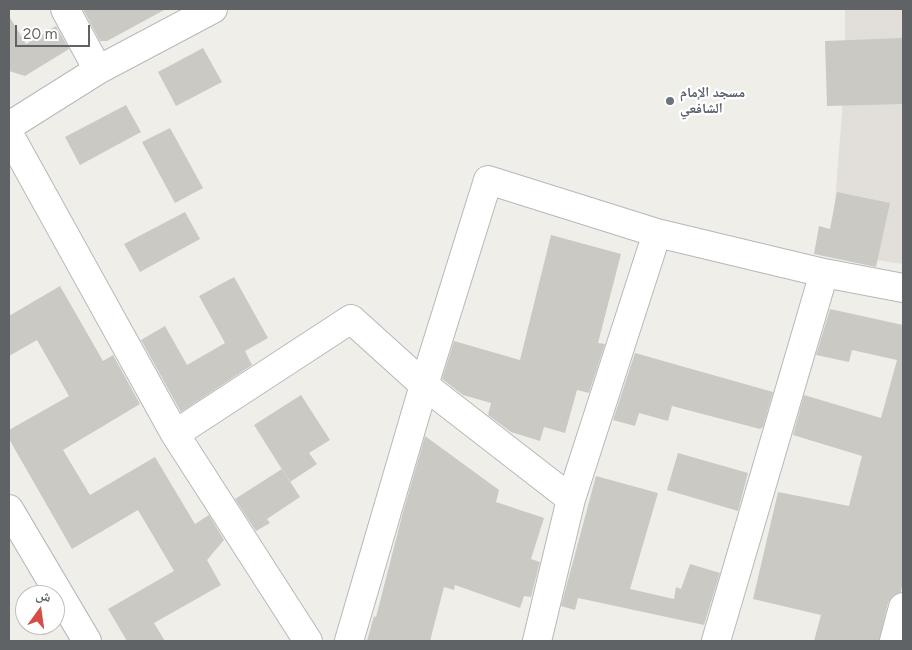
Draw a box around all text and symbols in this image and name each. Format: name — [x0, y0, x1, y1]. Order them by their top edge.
scale bar — [18, 15, 92, 47]
text: 20 m — [23, 25, 57, 43]
place label: مسجد الإمام الشافعي — [680, 85, 745, 118]
marker: مسجد الإمام الشافعي — [664, 95, 676, 107]
north arrow — [15, 585, 65, 635]
text: ش — [34, 586, 53, 606]

